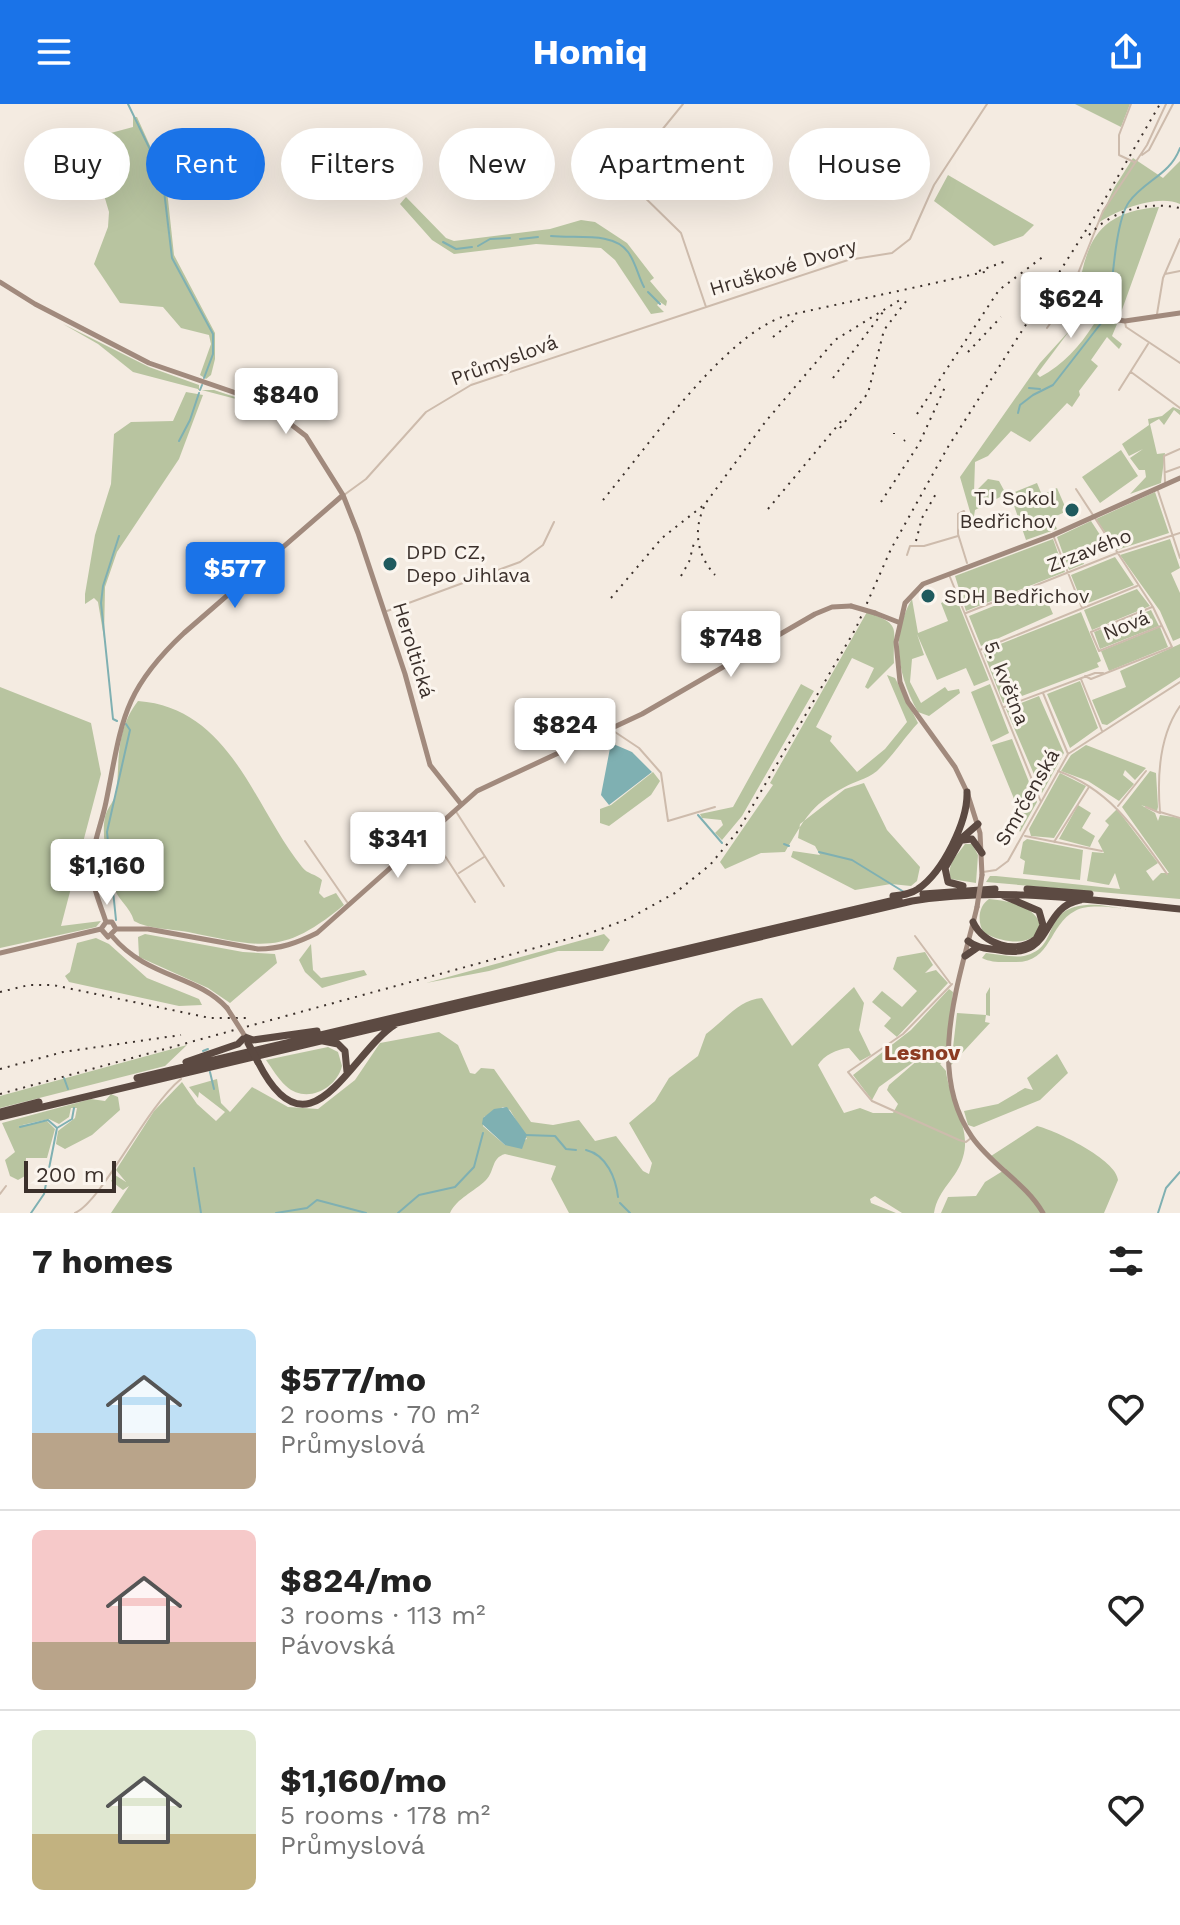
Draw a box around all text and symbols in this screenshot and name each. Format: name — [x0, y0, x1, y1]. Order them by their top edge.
icon: menu — [32, 30, 76, 74]
icon: share — [1104, 30, 1148, 74]
text: Homiq — [532, 31, 648, 73]
chip: Buy — [24, 128, 130, 200]
chip: Rent — [146, 128, 265, 200]
chip: Filters — [281, 128, 423, 200]
chip: New — [439, 128, 555, 200]
chip: Apartment — [571, 128, 773, 200]
chip: House — [789, 128, 930, 200]
street label: Hruškové Dvory — [706, 233, 860, 301]
pin: $624 — [1024, 272, 1118, 340]
text: $624 — [1039, 283, 1103, 313]
street label: Průmyslová — [447, 330, 561, 390]
pin: $840 — [239, 368, 333, 436]
text: $840 — [253, 379, 319, 409]
place label: TJ Sokol Bedřichov — [959, 486, 1057, 533]
marker: TJ Sokol Bedřichov — [1063, 501, 1081, 519]
street label: Zrzavého — [1043, 523, 1135, 577]
place label: DPD CZ, Depo Jihlava — [406, 540, 530, 587]
pin: $577 — [188, 542, 282, 610]
text: $577 — [204, 553, 266, 583]
marker: DPD CZ, Depo Jihlava — [381, 555, 399, 573]
place label: SDH Bedřichov — [944, 584, 1090, 608]
marker: SDH Bedřichov — [919, 587, 937, 605]
street label: Heroltická — [388, 599, 440, 701]
street label: Nová — [1099, 605, 1153, 645]
pin: $748 — [684, 611, 778, 679]
text: $748 — [699, 622, 763, 652]
street label: 5. května — [979, 637, 1035, 729]
pin: $824 — [518, 698, 612, 766]
text: $824 — [533, 709, 597, 739]
street label: Smrčenská — [990, 744, 1064, 850]
pin: $341 — [351, 812, 445, 880]
text: $341 — [368, 823, 428, 853]
pin: $1,160 — [42, 839, 172, 907]
text: $1,160 — [69, 850, 145, 880]
district label: Lesnov — [884, 1040, 961, 1065]
scale bar — [24, 1157, 116, 1193]
text: 200 m — [36, 1162, 105, 1187]
icon: filters — [1104, 1239, 1148, 1283]
text: 7 homes — [32, 1241, 173, 1281]
text: $577/mo — [280, 1359, 426, 1399]
icon: home — [96, 1361, 192, 1457]
icon: heart — [1104, 1387, 1148, 1431]
text: 2 rooms · 70 m² — [280, 1399, 480, 1429]
text: Průmyslová — [280, 1429, 425, 1459]
text: $824/mo — [280, 1560, 432, 1600]
icon: home — [96, 1562, 192, 1658]
icon: heart — [1104, 1588, 1148, 1632]
text: 3 rooms · 113 m² — [280, 1600, 486, 1630]
text: Pávovská — [280, 1630, 395, 1660]
text: $1,160/mo — [280, 1760, 447, 1800]
icon: home — [96, 1762, 192, 1858]
icon: heart — [1104, 1788, 1148, 1832]
text: 5 rooms · 178 m² — [280, 1800, 490, 1830]
text: Průmyslová — [280, 1830, 425, 1860]

